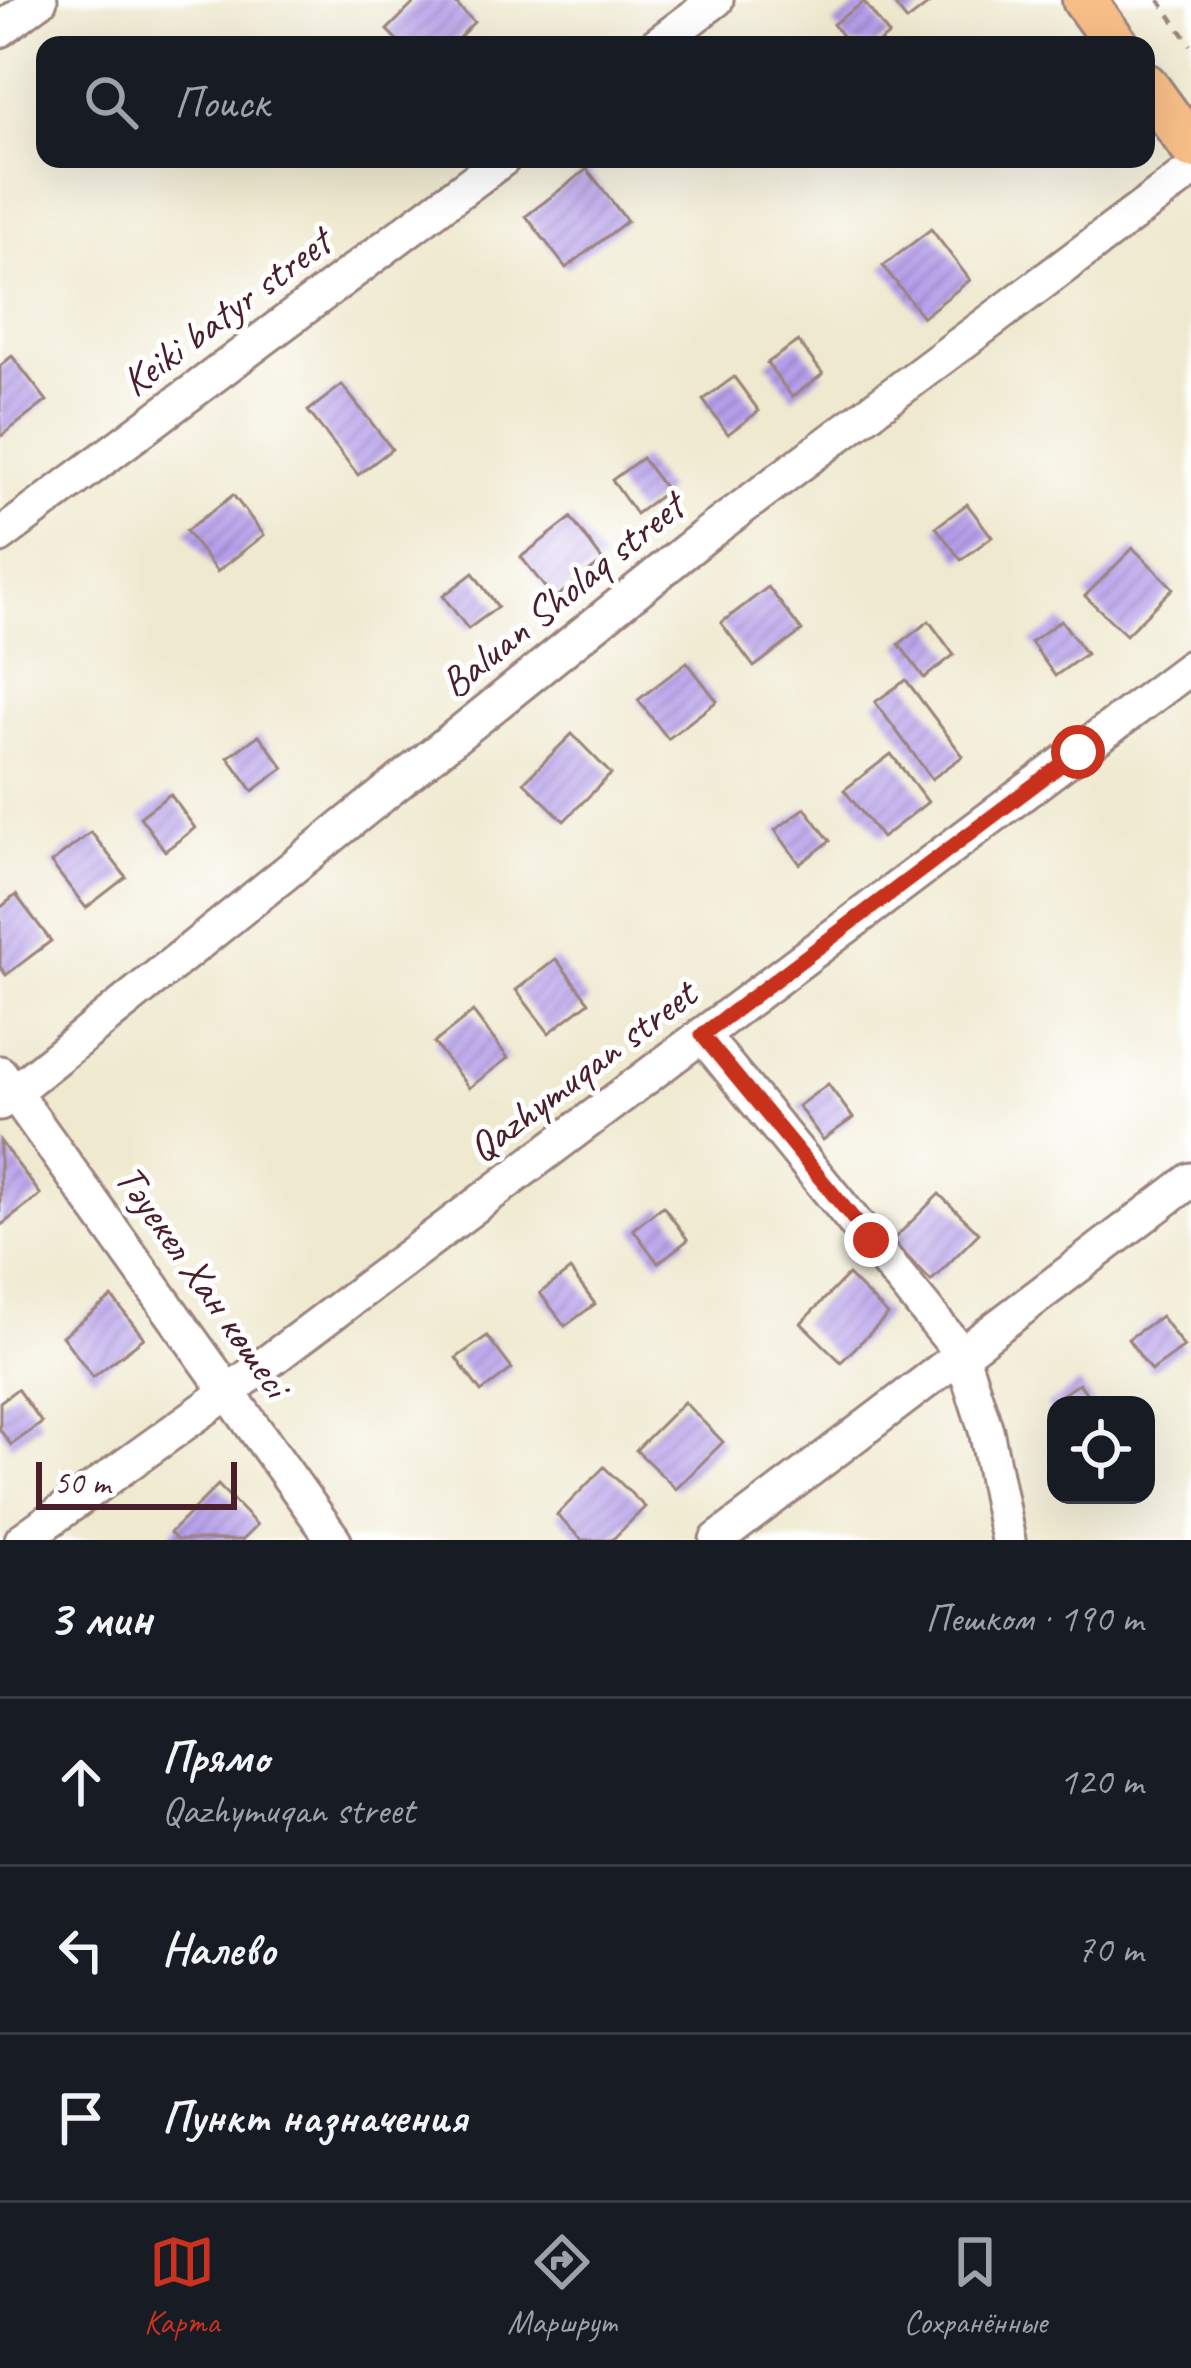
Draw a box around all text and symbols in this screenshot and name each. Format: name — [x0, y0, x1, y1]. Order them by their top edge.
search box — [36, 36, 1155, 168]
icon: search — [78, 69, 144, 135]
text: Поиск — [174, 74, 269, 131]
street label: Keiki batyr street — [111, 213, 345, 408]
street label: Baluan Sholaq street — [430, 478, 698, 710]
route start — [1051, 725, 1105, 779]
street label: Qazhymuqan street — [457, 966, 710, 1174]
street label: Тәуекел Хан көшесі — [103, 1154, 305, 1412]
route end — [844, 1213, 898, 1267]
map controls — [1047, 1396, 1155, 1504]
button: locate — [1047, 1396, 1155, 1504]
scale bar — [36, 1456, 237, 1509]
text: 50 m — [54, 1462, 110, 1504]
text: 3 мин — [48, 1586, 152, 1650]
text: Пешком · 190 m — [925, 1594, 1143, 1643]
text: Прямо — [162, 1729, 269, 1786]
icon: ahead — [48, 1749, 114, 1815]
text: 120 m — [1059, 1757, 1143, 1806]
text: Qazhymuqan street — [162, 1786, 414, 1835]
icon: left — [48, 1917, 114, 1983]
text: Налево — [162, 1921, 276, 1978]
text: 70 m — [1077, 1925, 1143, 1974]
icon: arrive — [48, 2085, 114, 2151]
text: Пункт назначения — [162, 2089, 467, 2146]
tab: Карта — [144, 2229, 219, 2343]
tab: Маршрут — [507, 2229, 616, 2343]
tab: Сохранённые — [904, 2229, 1047, 2343]

